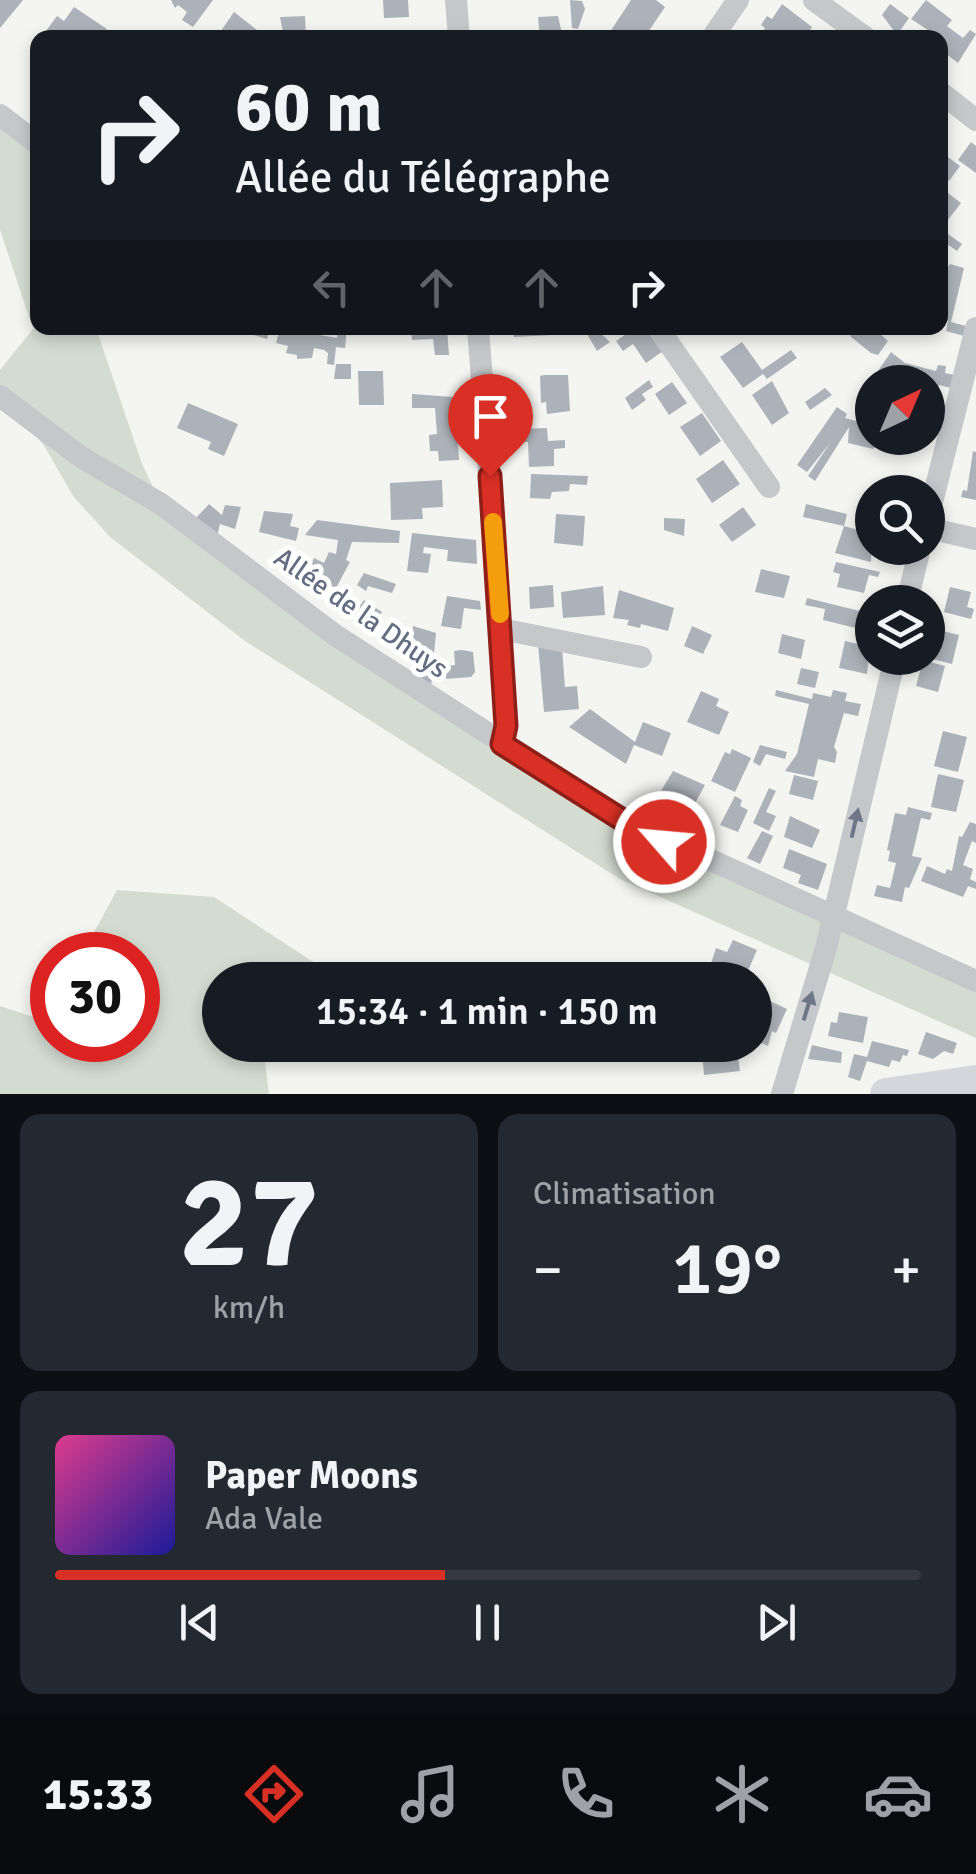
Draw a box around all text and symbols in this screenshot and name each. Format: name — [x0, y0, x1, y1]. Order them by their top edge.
text: 60 m — [235, 64, 383, 150]
icon: right — [70, 70, 200, 200]
text: Allée du Télégraphe — [235, 150, 611, 205]
icon: left — [304, 260, 359, 315]
icon: ahead — [409, 260, 464, 315]
icon: ahead — [514, 260, 569, 315]
icon: right — [619, 260, 674, 315]
north arrow — [855, 365, 945, 455]
map controls — [855, 365, 945, 675]
pin — [448, 374, 533, 477]
icon: arrive — [463, 389, 518, 444]
button: search — [855, 475, 945, 565]
street label: Allée de la Dhuys — [267, 540, 455, 686]
button: layers — [855, 585, 945, 675]
position arrow — [612, 790, 716, 894]
one-way arrow — [848, 807, 863, 838]
speed limit sign: 30 — [30, 932, 160, 1062]
text: 15:34 · 1 min · 150 m — [316, 988, 658, 1035]
one-way arrow — [802, 991, 817, 1021]
text: 27 — [179, 1143, 319, 1303]
text: Climatisation — [533, 1174, 716, 1213]
text: 19° — [672, 1222, 782, 1315]
text: − — [533, 1236, 563, 1304]
text: + — [891, 1236, 921, 1304]
text: km/h — [213, 1288, 285, 1327]
text: Paper Moons — [205, 1452, 418, 1499]
text: Ada Vale — [205, 1499, 323, 1538]
icon: previous — [172, 1595, 227, 1650]
icon: pause — [460, 1595, 515, 1650]
icon: next — [749, 1595, 804, 1650]
icon: directions — [239, 1759, 309, 1829]
icon: music — [395, 1759, 465, 1829]
icon: phone — [551, 1759, 621, 1829]
icon: climate — [707, 1759, 777, 1829]
icon: car — [863, 1759, 933, 1829]
text: 15:33 — [43, 1767, 153, 1822]

